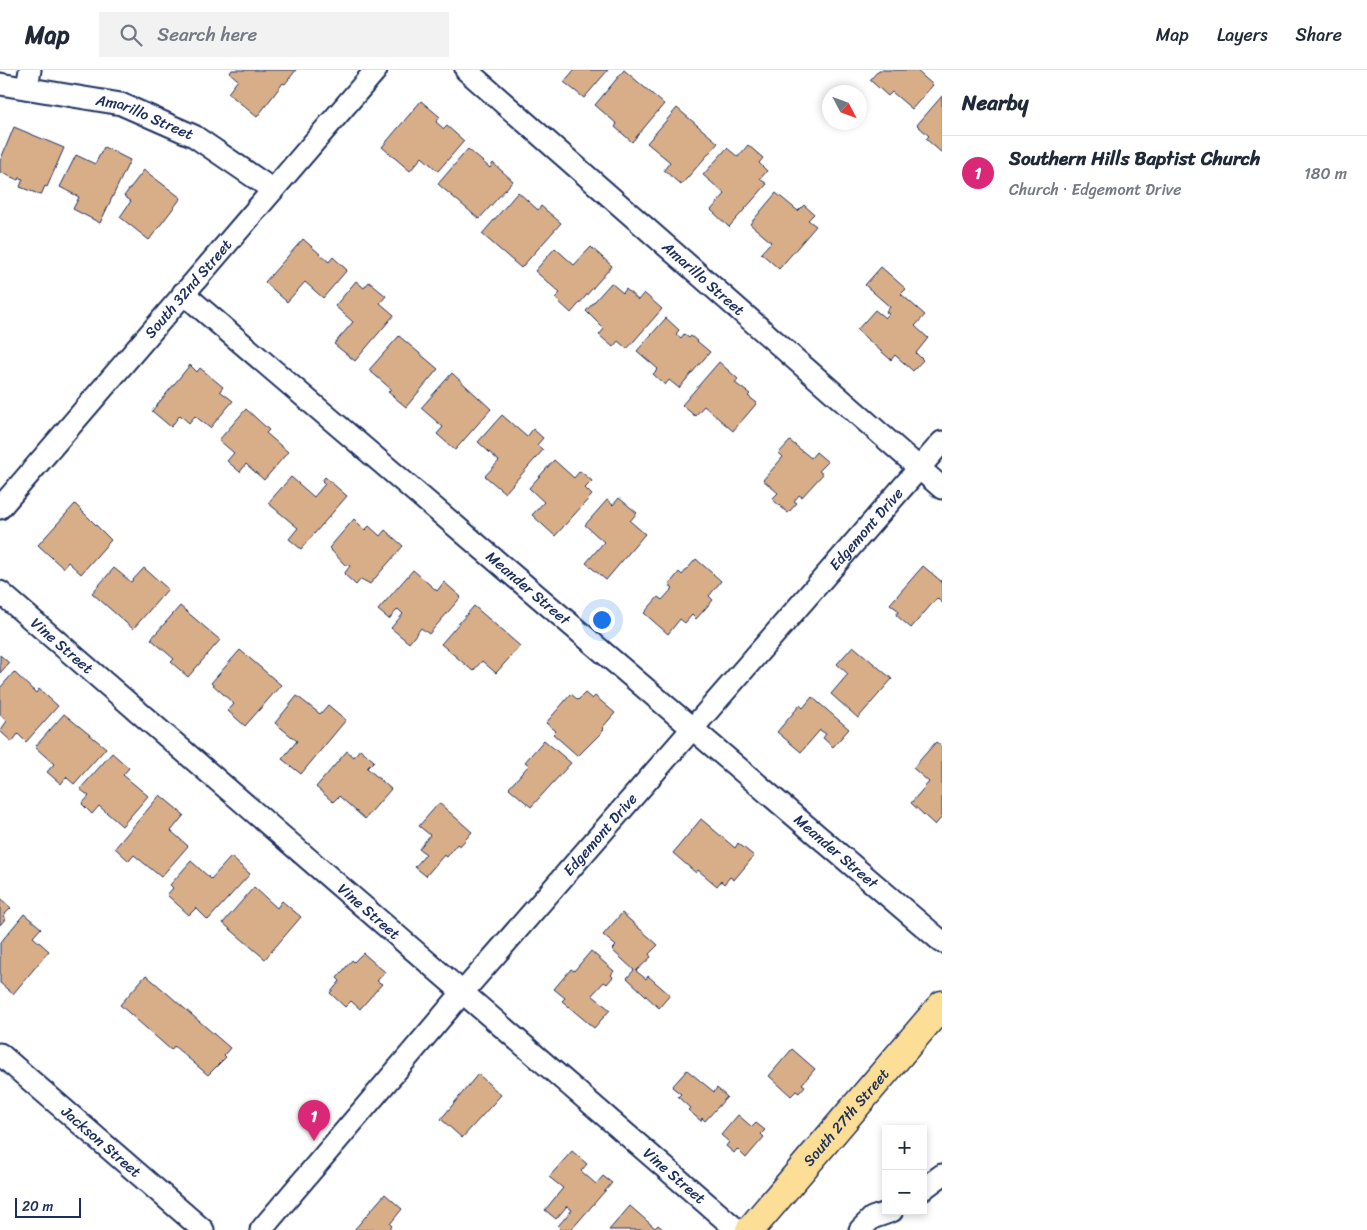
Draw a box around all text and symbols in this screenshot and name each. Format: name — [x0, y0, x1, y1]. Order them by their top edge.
search box — [99, 12, 449, 57]
text: Map — [25, 14, 69, 56]
text: Search here — [157, 18, 257, 51]
text: Map — [1156, 19, 1189, 51]
text: Layers — [1217, 19, 1268, 51]
text: Share — [1296, 19, 1342, 51]
icon: search — [117, 21, 145, 49]
text: Nearby — [962, 84, 1028, 122]
north arrow — [822, 85, 867, 130]
street label: Amarillo Street — [93, 87, 198, 147]
text: Southern Hills Baptist Church — [1009, 142, 1260, 175]
text: 1 — [975, 159, 981, 188]
text: 180 m — [1304, 159, 1347, 188]
text: Church · Edgemont Drive — [1009, 175, 1182, 204]
street label: South 32nd Street — [138, 233, 239, 344]
street label: Amarillo Street — [655, 234, 751, 323]
street label: Edgemont Drive — [822, 481, 910, 577]
street label: Meander Street — [480, 544, 577, 632]
your location — [589, 607, 615, 633]
street label: Vine Street — [25, 611, 100, 681]
street label: Edgemont Drive — [556, 787, 644, 882]
street label: Meander Street — [788, 807, 885, 896]
street label: Vine Street — [332, 877, 407, 947]
street label: South 27th Street — [796, 1062, 896, 1173]
street label: Jackson Street — [54, 1099, 148, 1184]
pin: 1 — [298, 1100, 330, 1141]
map controls — [882, 1125, 927, 1215]
button: + — [882, 1125, 927, 1170]
street label: Vine Street — [637, 1141, 712, 1211]
button: − — [882, 1170, 927, 1215]
text: 20 m — [22, 1194, 53, 1219]
scale bar — [15, 1195, 81, 1218]

